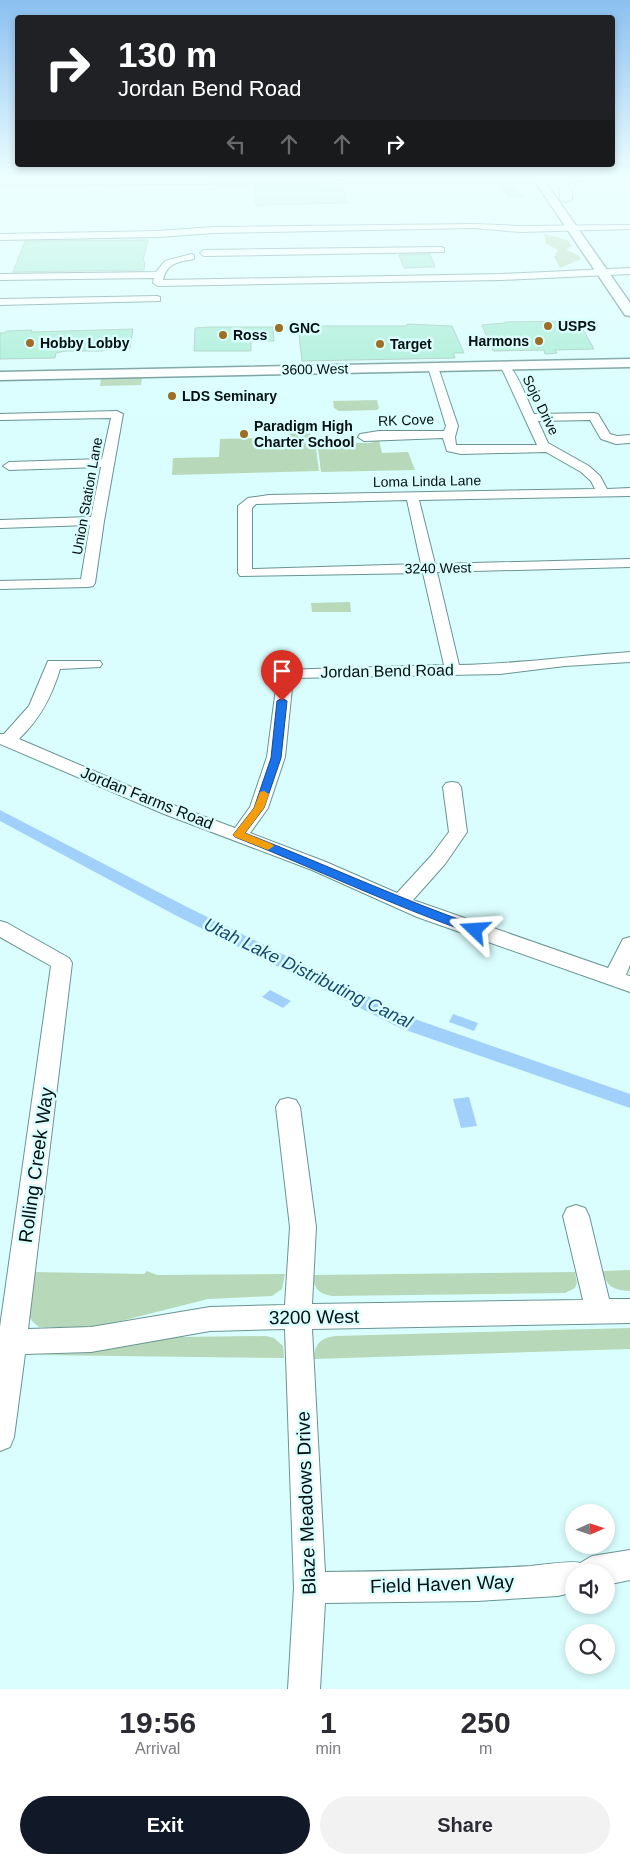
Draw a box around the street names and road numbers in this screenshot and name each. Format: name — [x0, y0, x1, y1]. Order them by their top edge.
street label: 3600 West — [282, 360, 349, 378]
street label: Sojo Drive — [520, 372, 562, 438]
street label: RK Cove — [378, 411, 434, 429]
street label: Union Station Lane — [69, 436, 105, 556]
street label: Loma Linda Lane — [373, 472, 481, 490]
street label: 3240 West — [405, 559, 472, 577]
street label: Jordan Bend Road — [320, 661, 454, 681]
street label: Jordan Farms Road — [78, 764, 216, 832]
street label: Rolling Creek Way — [15, 1085, 57, 1244]
street label: 3200 West — [269, 1306, 360, 1328]
street label: Blaze Meadows Drive — [292, 1411, 320, 1595]
street label: Field Haven Way — [370, 1571, 515, 1597]

